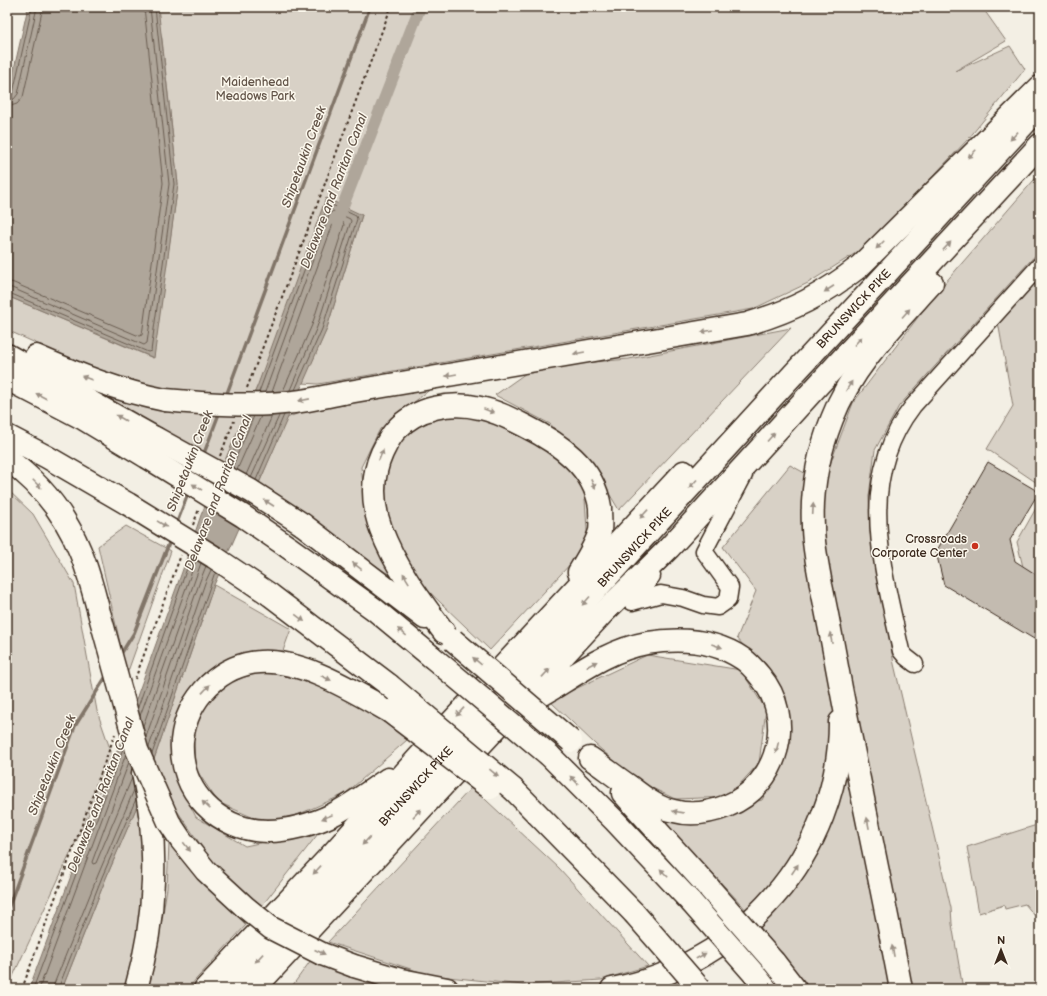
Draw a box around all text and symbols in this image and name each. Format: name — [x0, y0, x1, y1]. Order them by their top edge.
park label: Maidenhead Meadows Park — [215, 75, 295, 104]
water label: Shipetaukin Creek — [278, 103, 330, 210]
water label: Delaware and Raritan Canal — [297, 110, 371, 271]
one-way arrow — [1009, 131, 1018, 141]
one-way arrow — [967, 149, 977, 159]
one-way arrow — [875, 241, 885, 250]
one-way arrow — [942, 241, 951, 250]
street label: BRUNSWICK PIKE — [813, 266, 894, 352]
one-way arrow — [823, 285, 834, 293]
one-way arrow — [901, 308, 910, 318]
one-way arrow — [701, 328, 713, 334]
one-way arrow — [854, 336, 863, 346]
one-way arrow — [572, 350, 585, 356]
one-way arrow — [444, 373, 457, 379]
one-way arrow — [81, 374, 93, 380]
one-way arrow — [845, 380, 852, 392]
one-way arrow — [35, 392, 47, 399]
one-way arrow — [298, 398, 311, 404]
water label: Shipetaukin Creek — [163, 408, 217, 514]
one-way arrow — [484, 408, 496, 414]
water label: Delaware and Raritan Canal — [181, 412, 255, 573]
one-way arrow — [116, 415, 127, 422]
one-way arrow — [766, 432, 775, 442]
one-way arrow — [379, 449, 385, 461]
one-way arrow — [589, 478, 596, 490]
one-way arrow — [32, 479, 42, 489]
one-way arrow — [688, 479, 697, 489]
one-way arrow — [191, 484, 203, 491]
one-way arrow — [264, 499, 274, 507]
one-way arrow — [810, 503, 817, 515]
street label: BRUNSWICK PIKE — [594, 504, 675, 590]
one-way arrow — [639, 509, 649, 519]
one-way arrow — [157, 520, 167, 528]
place label: Crossroads Corporate Center — [872, 532, 968, 561]
marker: Crossroads Corporate Center — [970, 541, 980, 551]
one-way arrow — [352, 562, 363, 570]
one-way arrow — [402, 572, 409, 583]
one-way arrow — [582, 596, 591, 606]
one-way arrow — [295, 614, 306, 622]
one-way arrow — [397, 628, 408, 637]
one-way arrow — [828, 632, 834, 644]
one-way arrow — [711, 644, 723, 650]
one-way arrow — [472, 657, 482, 666]
one-way arrow — [586, 661, 598, 667]
one-way arrow — [541, 668, 551, 678]
one-way arrow — [320, 675, 331, 681]
one-way arrow — [201, 684, 211, 694]
one-way arrow — [456, 708, 465, 717]
water label: Shipetaukin Creek — [25, 712, 80, 818]
water label: Delaware and Raritan Canal — [64, 714, 138, 875]
one-way arrow — [774, 742, 780, 754]
street label: BRUNSWICK PIKE — [375, 743, 456, 829]
one-way arrow — [489, 769, 499, 778]
one-way arrow — [569, 775, 579, 785]
one-way arrow — [201, 800, 211, 810]
one-way arrow — [412, 808, 422, 818]
one-way arrow — [672, 809, 684, 815]
one-way arrow — [320, 814, 332, 820]
one-way arrow — [865, 817, 871, 829]
one-way arrow — [361, 836, 371, 846]
one-way arrow — [183, 841, 191, 852]
one-way arrow — [791, 864, 799, 874]
one-way arrow — [312, 865, 322, 875]
one-way arrow — [660, 868, 669, 879]
north arrow — [981, 930, 1021, 970]
text: N — [997, 934, 1005, 947]
one-way arrow — [890, 945, 896, 957]
one-way arrow — [315, 950, 327, 956]
one-way arrow — [255, 953, 264, 962]
one-way arrow — [695, 953, 707, 960]

